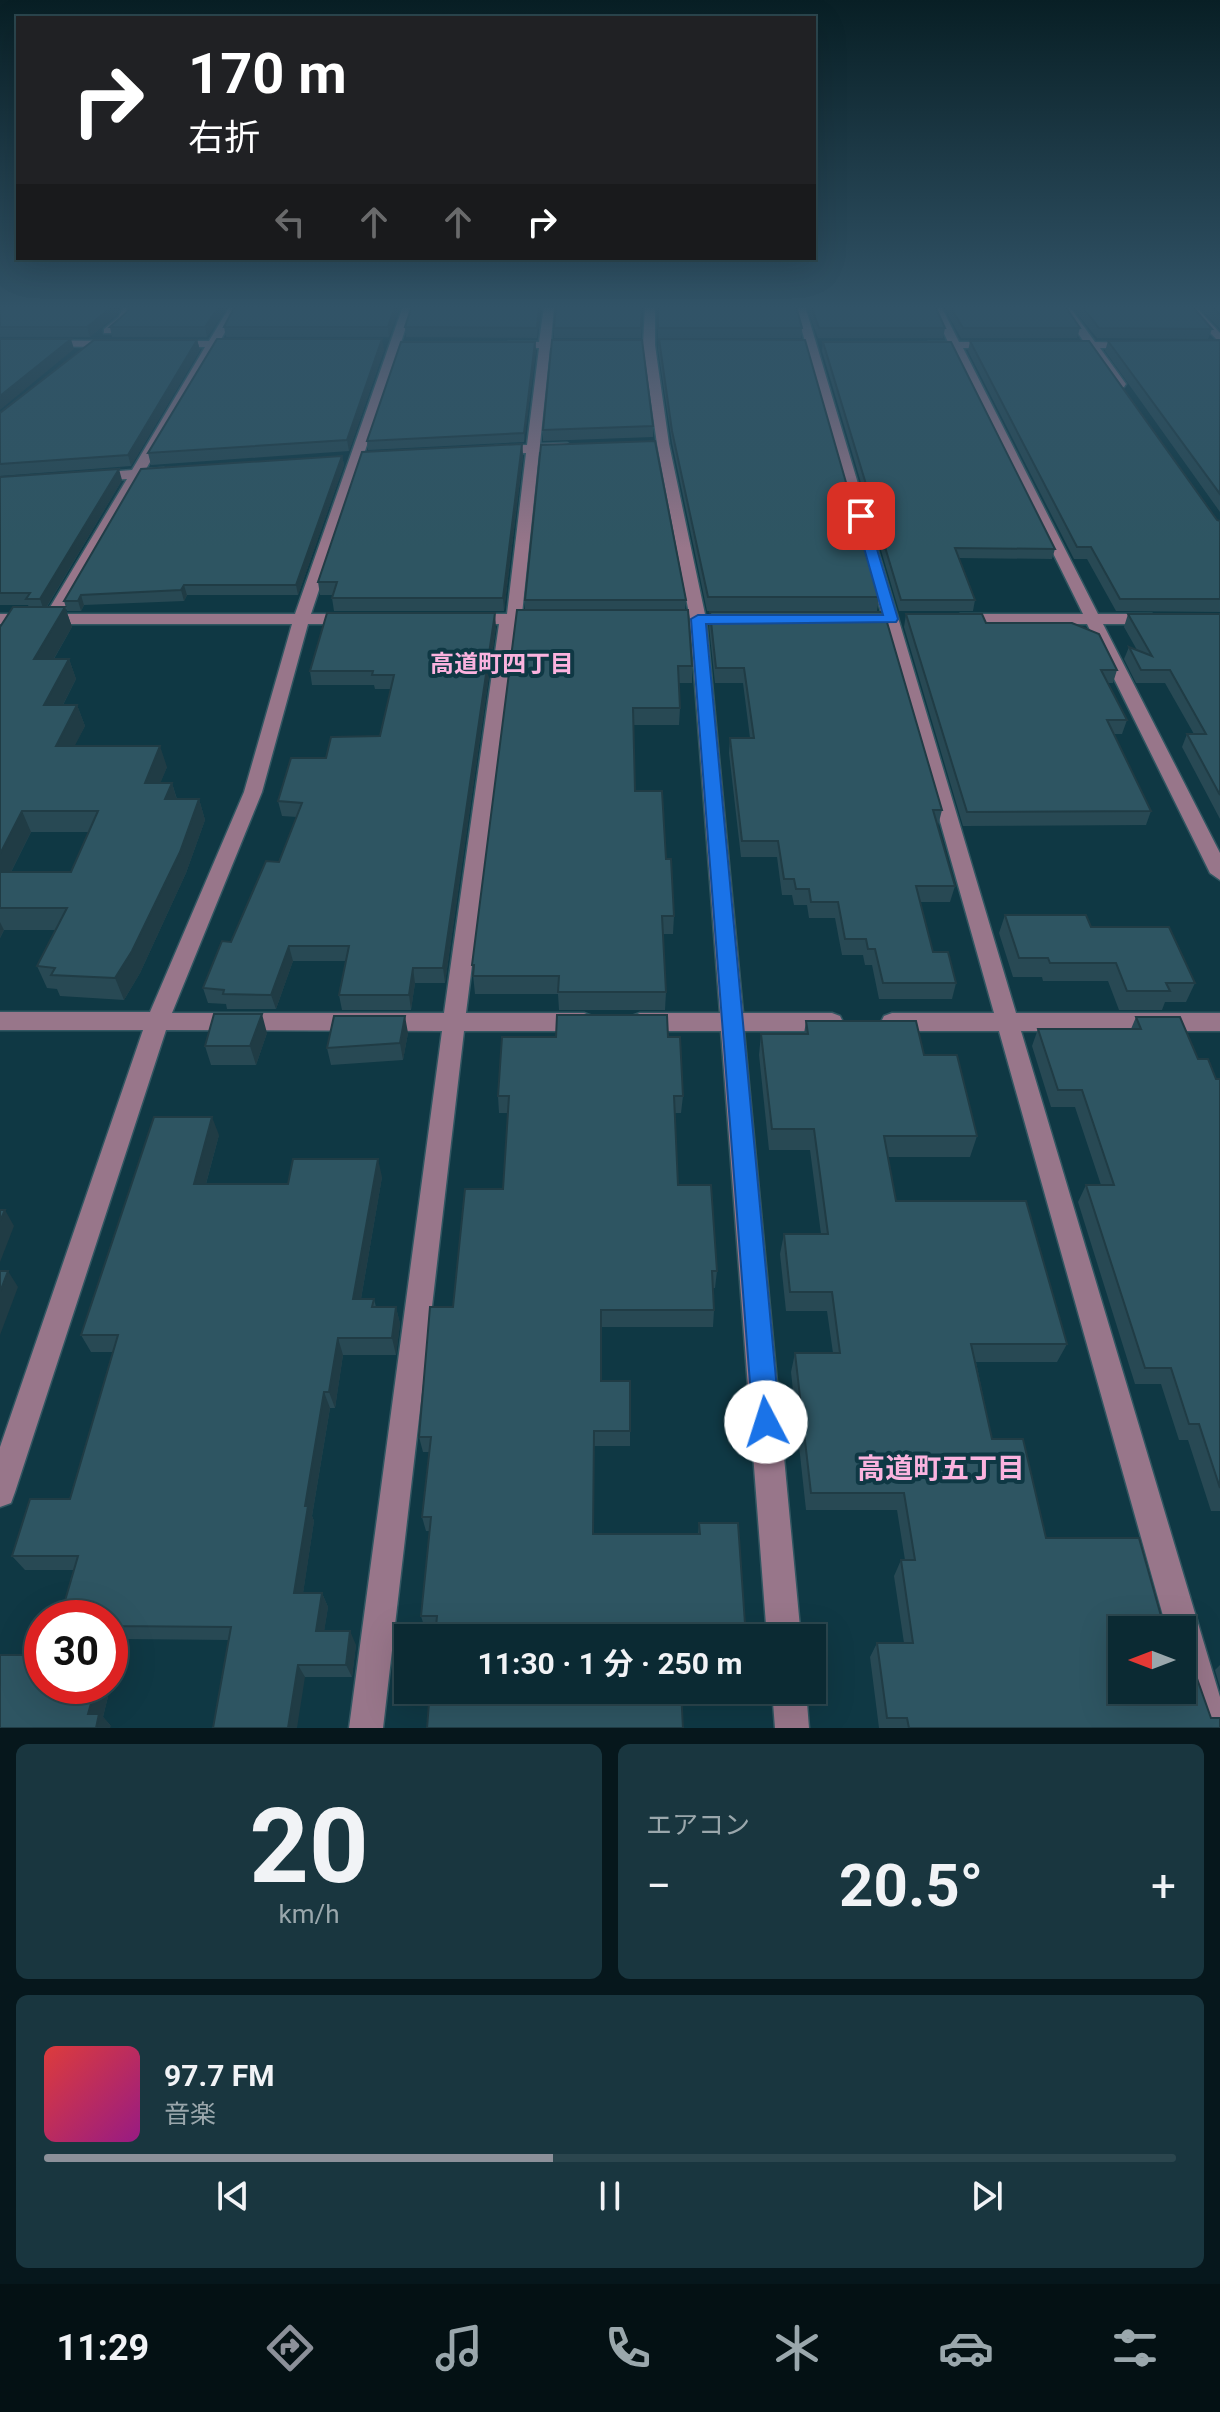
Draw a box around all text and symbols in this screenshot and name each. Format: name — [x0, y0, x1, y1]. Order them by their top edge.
text: 170 m — [188, 41, 347, 107]
icon: right — [56, 48, 160, 152]
text: 右折 — [188, 117, 260, 159]
icon: left — [268, 200, 312, 244]
icon: ahead — [352, 200, 396, 244]
icon: ahead — [436, 200, 480, 244]
icon: right — [520, 200, 564, 244]
pin — [827, 482, 895, 550]
icon: arrive — [839, 494, 883, 538]
district label: 高道町四丁目 — [430, 650, 574, 678]
position arrow — [724, 1380, 808, 1464]
district label: 高道町五丁目 — [857, 1452, 1025, 1485]
speed limit sign: 30 — [24, 1600, 128, 1704]
north arrow — [1108, 1616, 1196, 1704]
map controls — [1108, 1616, 1196, 1704]
text: 11:30 · 1 分 · 250 m — [478, 1646, 742, 1681]
text: 20 — [249, 1786, 369, 1907]
text: エアコン — [646, 1810, 750, 1840]
text: 20.5° — [839, 1850, 983, 1921]
text: − — [646, 1860, 671, 1912]
text: + — [1151, 1860, 1176, 1912]
text: km/h — [278, 1899, 340, 1929]
text: 97.7 FM — [164, 2058, 275, 2093]
text: 音楽 — [164, 2099, 216, 2129]
icon: previous — [211, 2174, 255, 2218]
icon: pause — [588, 2174, 632, 2218]
icon: next — [965, 2174, 1009, 2218]
icon: directions — [262, 2320, 318, 2376]
icon: music — [431, 2320, 487, 2376]
icon: phone — [600, 2320, 656, 2376]
icon: climate — [769, 2320, 825, 2376]
icon: car — [938, 2320, 994, 2376]
icon: filters — [1107, 2320, 1163, 2376]
text: 11:29 — [57, 2327, 149, 2369]

